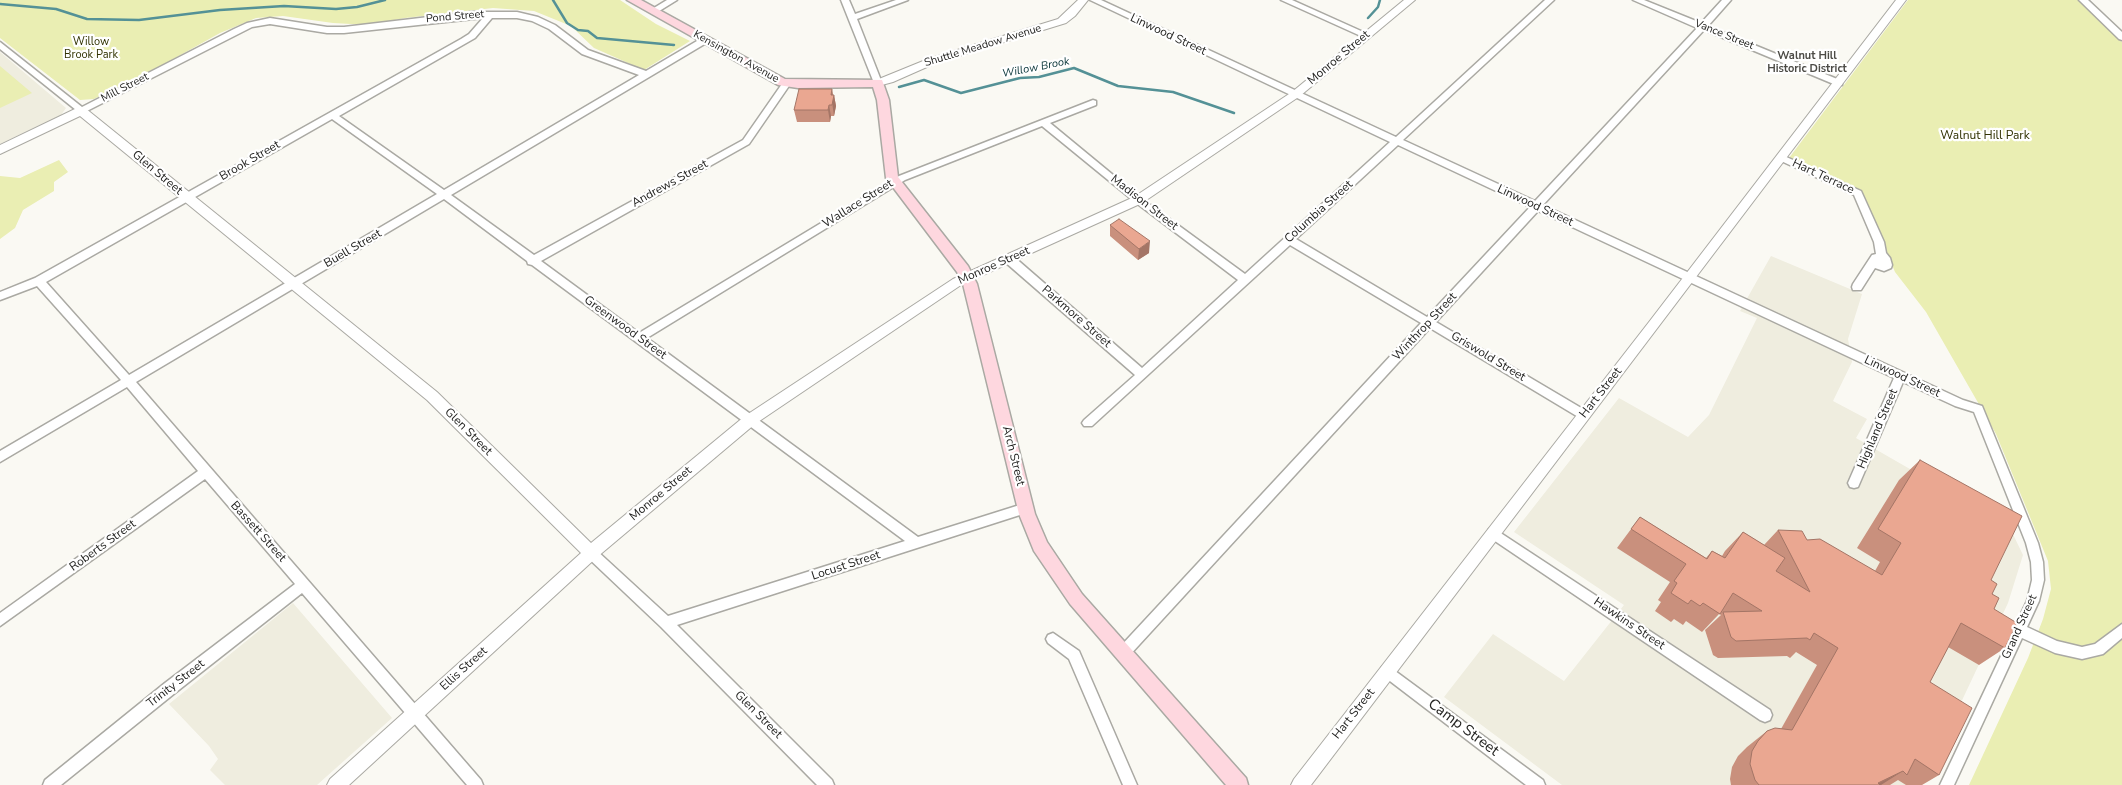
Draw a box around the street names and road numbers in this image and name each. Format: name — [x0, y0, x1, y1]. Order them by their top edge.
street label: Pond Street — [425, 8, 485, 26]
street label: Linwood Street — [1128, 11, 1208, 59]
street label: Vance Street — [1692, 17, 1756, 53]
street label: Shuttle Meadow Avenue — [923, 22, 1043, 70]
street label: Kensington Avenue — [691, 28, 781, 86]
street label: Monroe Street — [1305, 28, 1373, 88]
street label: Mill Street — [99, 70, 151, 106]
street label: Brook Street — [217, 138, 283, 184]
street label: Glen Street — [129, 148, 185, 198]
street label: Hart Terrace — [1790, 156, 1856, 198]
street label: Andrews Street — [629, 157, 711, 211]
street label: Madison Street — [1107, 172, 1181, 234]
street label: Wallace Street — [820, 177, 896, 231]
street label: Columbia Street — [1282, 178, 1356, 246]
street label: Linwood Street — [1495, 182, 1575, 230]
street label: Buell Street — [322, 227, 384, 271]
street label: Monroe Street — [956, 244, 1032, 288]
street label: Parkmore Street — [1038, 283, 1114, 351]
street label: Winthrop Street — [1390, 290, 1460, 364]
street label: Greenwood Street — [581, 293, 669, 363]
street label: Griswold Street — [1448, 329, 1528, 385]
street label: Linwood Street — [1862, 353, 1942, 401]
street label: Hart Street — [1577, 365, 1625, 421]
street label: Highland Street — [1855, 387, 1901, 471]
street label: Glen Street — [441, 405, 495, 459]
street label: Arch Street — [999, 425, 1027, 487]
street label: Monroe Street — [627, 464, 695, 524]
street label: Bassett Street — [227, 499, 289, 565]
street label: Roberts Street — [67, 517, 139, 575]
street label: Locust Street — [810, 548, 882, 584]
street label: Grand Street — [1999, 593, 2041, 661]
street label: Hawkins Street — [1591, 595, 1667, 653]
street label: Ellis Street — [437, 644, 491, 694]
street label: Trinity Street — [144, 657, 208, 711]
street label: Hart Street — [1330, 686, 1378, 742]
street label: Glen Street — [731, 688, 785, 742]
street label: Camp Street — [1424, 695, 1502, 761]

